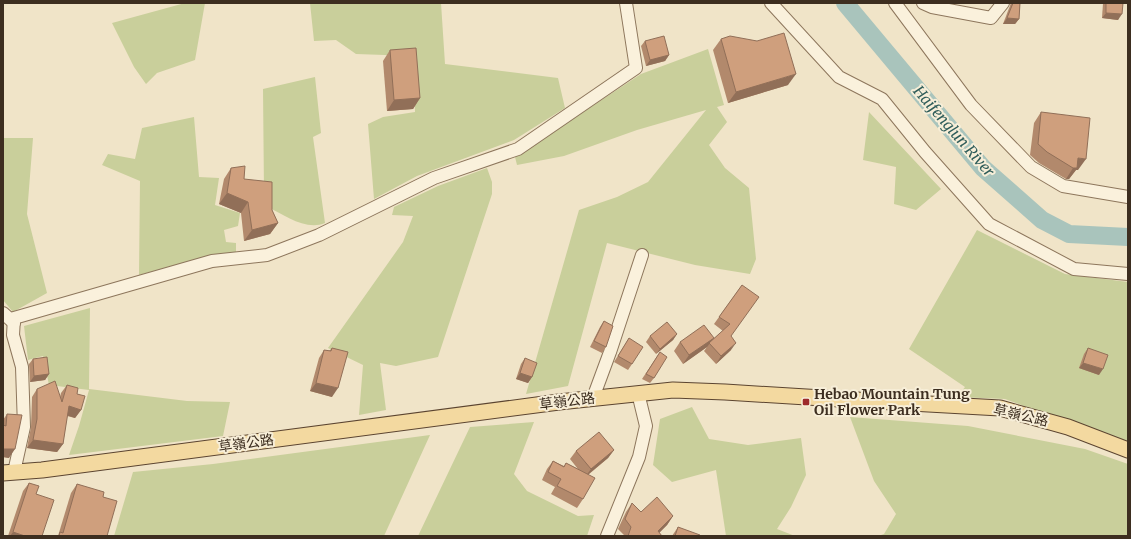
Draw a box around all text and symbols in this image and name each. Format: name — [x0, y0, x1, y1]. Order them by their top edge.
water label: Haifenglun River — [909, 81, 999, 181]
place label: Hebao Mountain Tung Oil Flower Park — [814, 385, 970, 419]
street label: 草嶺公路 — [538, 389, 596, 413]
marker: Hebao Mountain Tung Oil Flower Park — [801, 397, 811, 407]
street label: 草嶺公路 — [992, 400, 1050, 430]
street label: 草嶺公路 — [217, 430, 275, 456]

